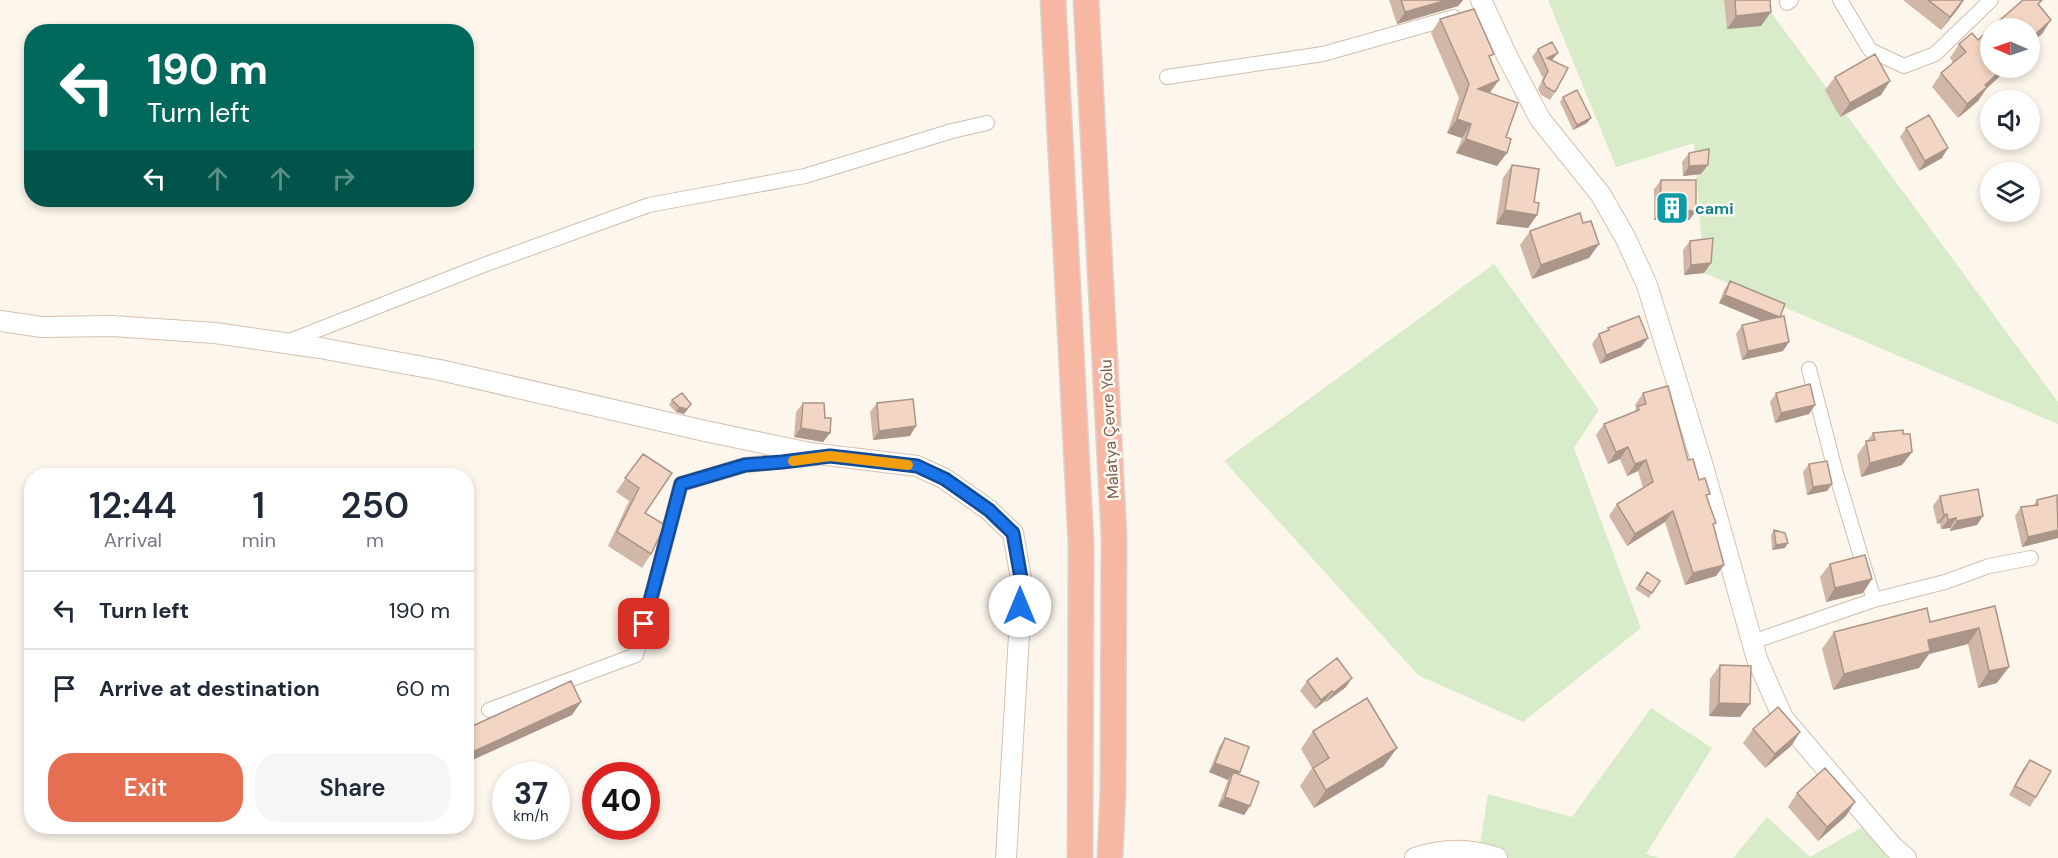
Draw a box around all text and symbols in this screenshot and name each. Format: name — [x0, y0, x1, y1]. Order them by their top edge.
north arrow — [1980, 18, 2040, 78]
map controls — [1980, 18, 2040, 222]
text: 190 m — [147, 42, 268, 97]
icon: left — [48, 48, 126, 126]
button: sound — [1980, 90, 2040, 150]
text: Turn left — [147, 95, 250, 130]
icon: left — [138, 162, 171, 195]
icon: ahead — [201, 162, 234, 195]
icon: ahead — [264, 162, 297, 195]
icon: right — [327, 162, 360, 195]
button: layers — [1980, 162, 2040, 222]
building icon: cami — [1654, 190, 1690, 226]
place label: cami — [1695, 198, 1734, 219]
street label: Malatya Çevre Yolu — [1095, 359, 1124, 499]
text: 12:44 — [89, 482, 177, 529]
text: 1 — [253, 482, 265, 529]
text: 250 — [341, 482, 409, 529]
text: Arrival — [104, 527, 162, 553]
text: min — [242, 527, 276, 553]
text: m — [366, 527, 384, 553]
position arrow — [988, 574, 1052, 638]
icon: left — [48, 594, 81, 627]
text: Turn left — [99, 596, 189, 625]
text: 190 m — [389, 596, 450, 625]
pin — [618, 598, 669, 649]
icon: arrive — [627, 607, 660, 640]
icon: arrive — [48, 672, 81, 705]
text: Arrive at destination — [99, 674, 320, 703]
text: 60 m — [396, 674, 450, 703]
button: Exit — [48, 753, 243, 822]
button: Share — [255, 753, 450, 822]
speed limit sign: 40 — [582, 762, 660, 840]
text: 37 — [514, 774, 548, 813]
text: km/h — [513, 806, 549, 826]

